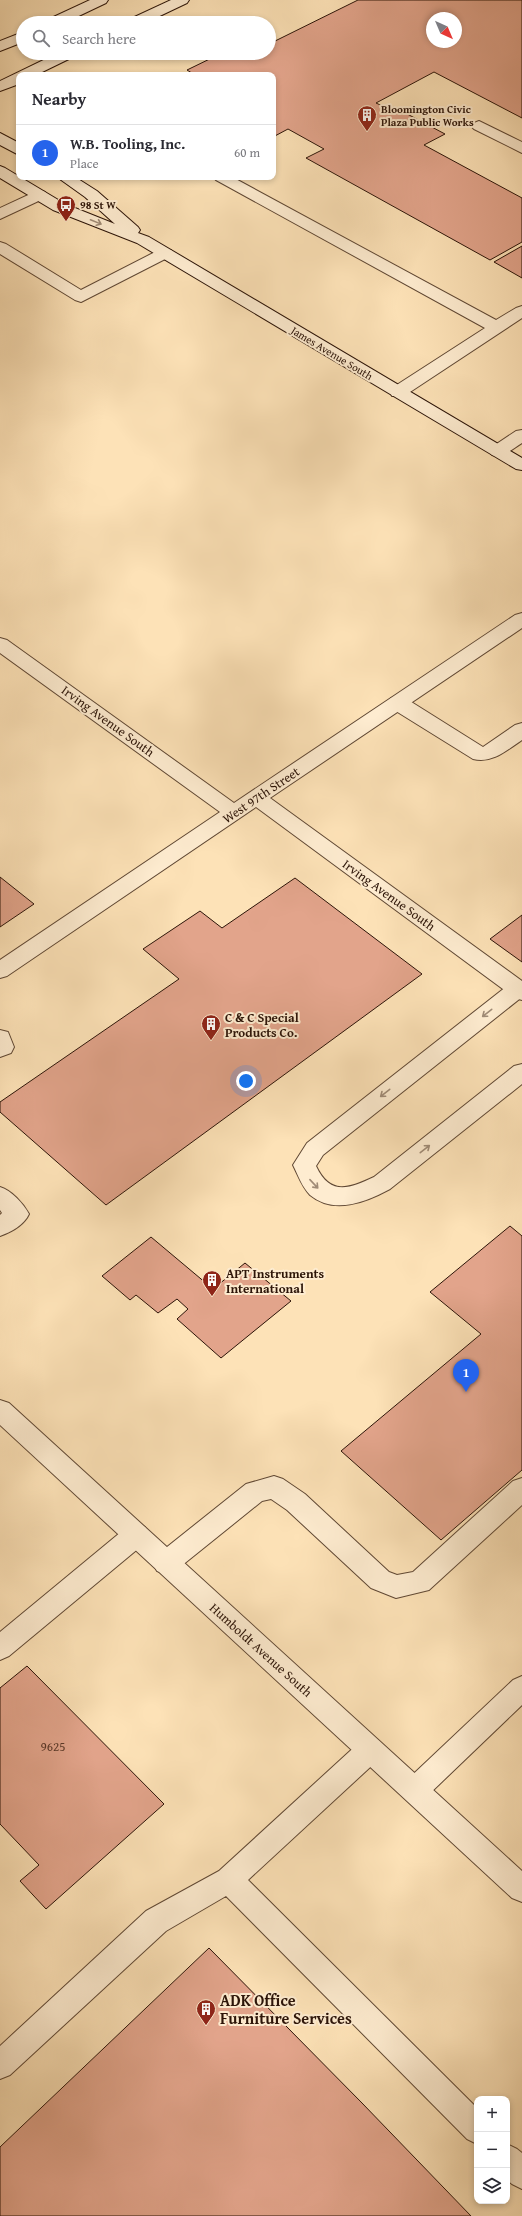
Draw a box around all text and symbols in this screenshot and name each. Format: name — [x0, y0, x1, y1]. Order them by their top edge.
north arrow — [426, 12, 462, 48]
search box — [16, 16, 276, 60]
icon: search — [30, 27, 52, 49]
text: Search here — [62, 28, 136, 49]
text: Nearby — [32, 86, 86, 111]
place label: Bloomington Civic Plaza Public Works — [381, 101, 474, 130]
building icon: Bloomington Civic Plaza Public Works — [356, 104, 378, 132]
text: W.B. Tooling, Inc. — [70, 133, 185, 154]
text: 1 — [42, 143, 48, 162]
text: 60 m — [234, 143, 260, 162]
text: Place — [70, 154, 99, 173]
bus stop icon: 98 St W — [55, 194, 77, 222]
place label: 98 St W — [80, 197, 116, 213]
one-way arrow — [90, 218, 102, 226]
street label: James Avenue South — [286, 321, 377, 384]
street label: Irving Avenue South — [58, 681, 159, 762]
street label: West 97th Street — [219, 762, 304, 828]
street label: Irving Avenue South — [339, 855, 440, 936]
place label: C & C Special Products Co. — [225, 1008, 299, 1042]
one-way arrow — [482, 1009, 493, 1017]
building icon: C & C Special Products Co. — [200, 1013, 222, 1041]
your location — [236, 1071, 256, 1091]
one-way arrow — [379, 1089, 390, 1098]
one-way arrow — [419, 1145, 430, 1153]
one-way arrow — [309, 1178, 318, 1189]
place label: APT Instruments International — [226, 1264, 325, 1298]
building icon: APT Instruments International — [201, 1269, 223, 1297]
pin: 1 — [453, 1359, 479, 1392]
street label: Humboldt Avenue South — [205, 1599, 317, 1702]
house number: 9625 — [40, 1737, 66, 1756]
place label: ADK Office Furniture Services — [220, 1988, 352, 2030]
building icon: ADK Office Furniture Services — [195, 1998, 217, 2026]
map controls — [474, 2096, 510, 2204]
button: + — [474, 2096, 510, 2132]
button: − — [474, 2132, 510, 2168]
button: layers — [474, 2168, 510, 2204]

